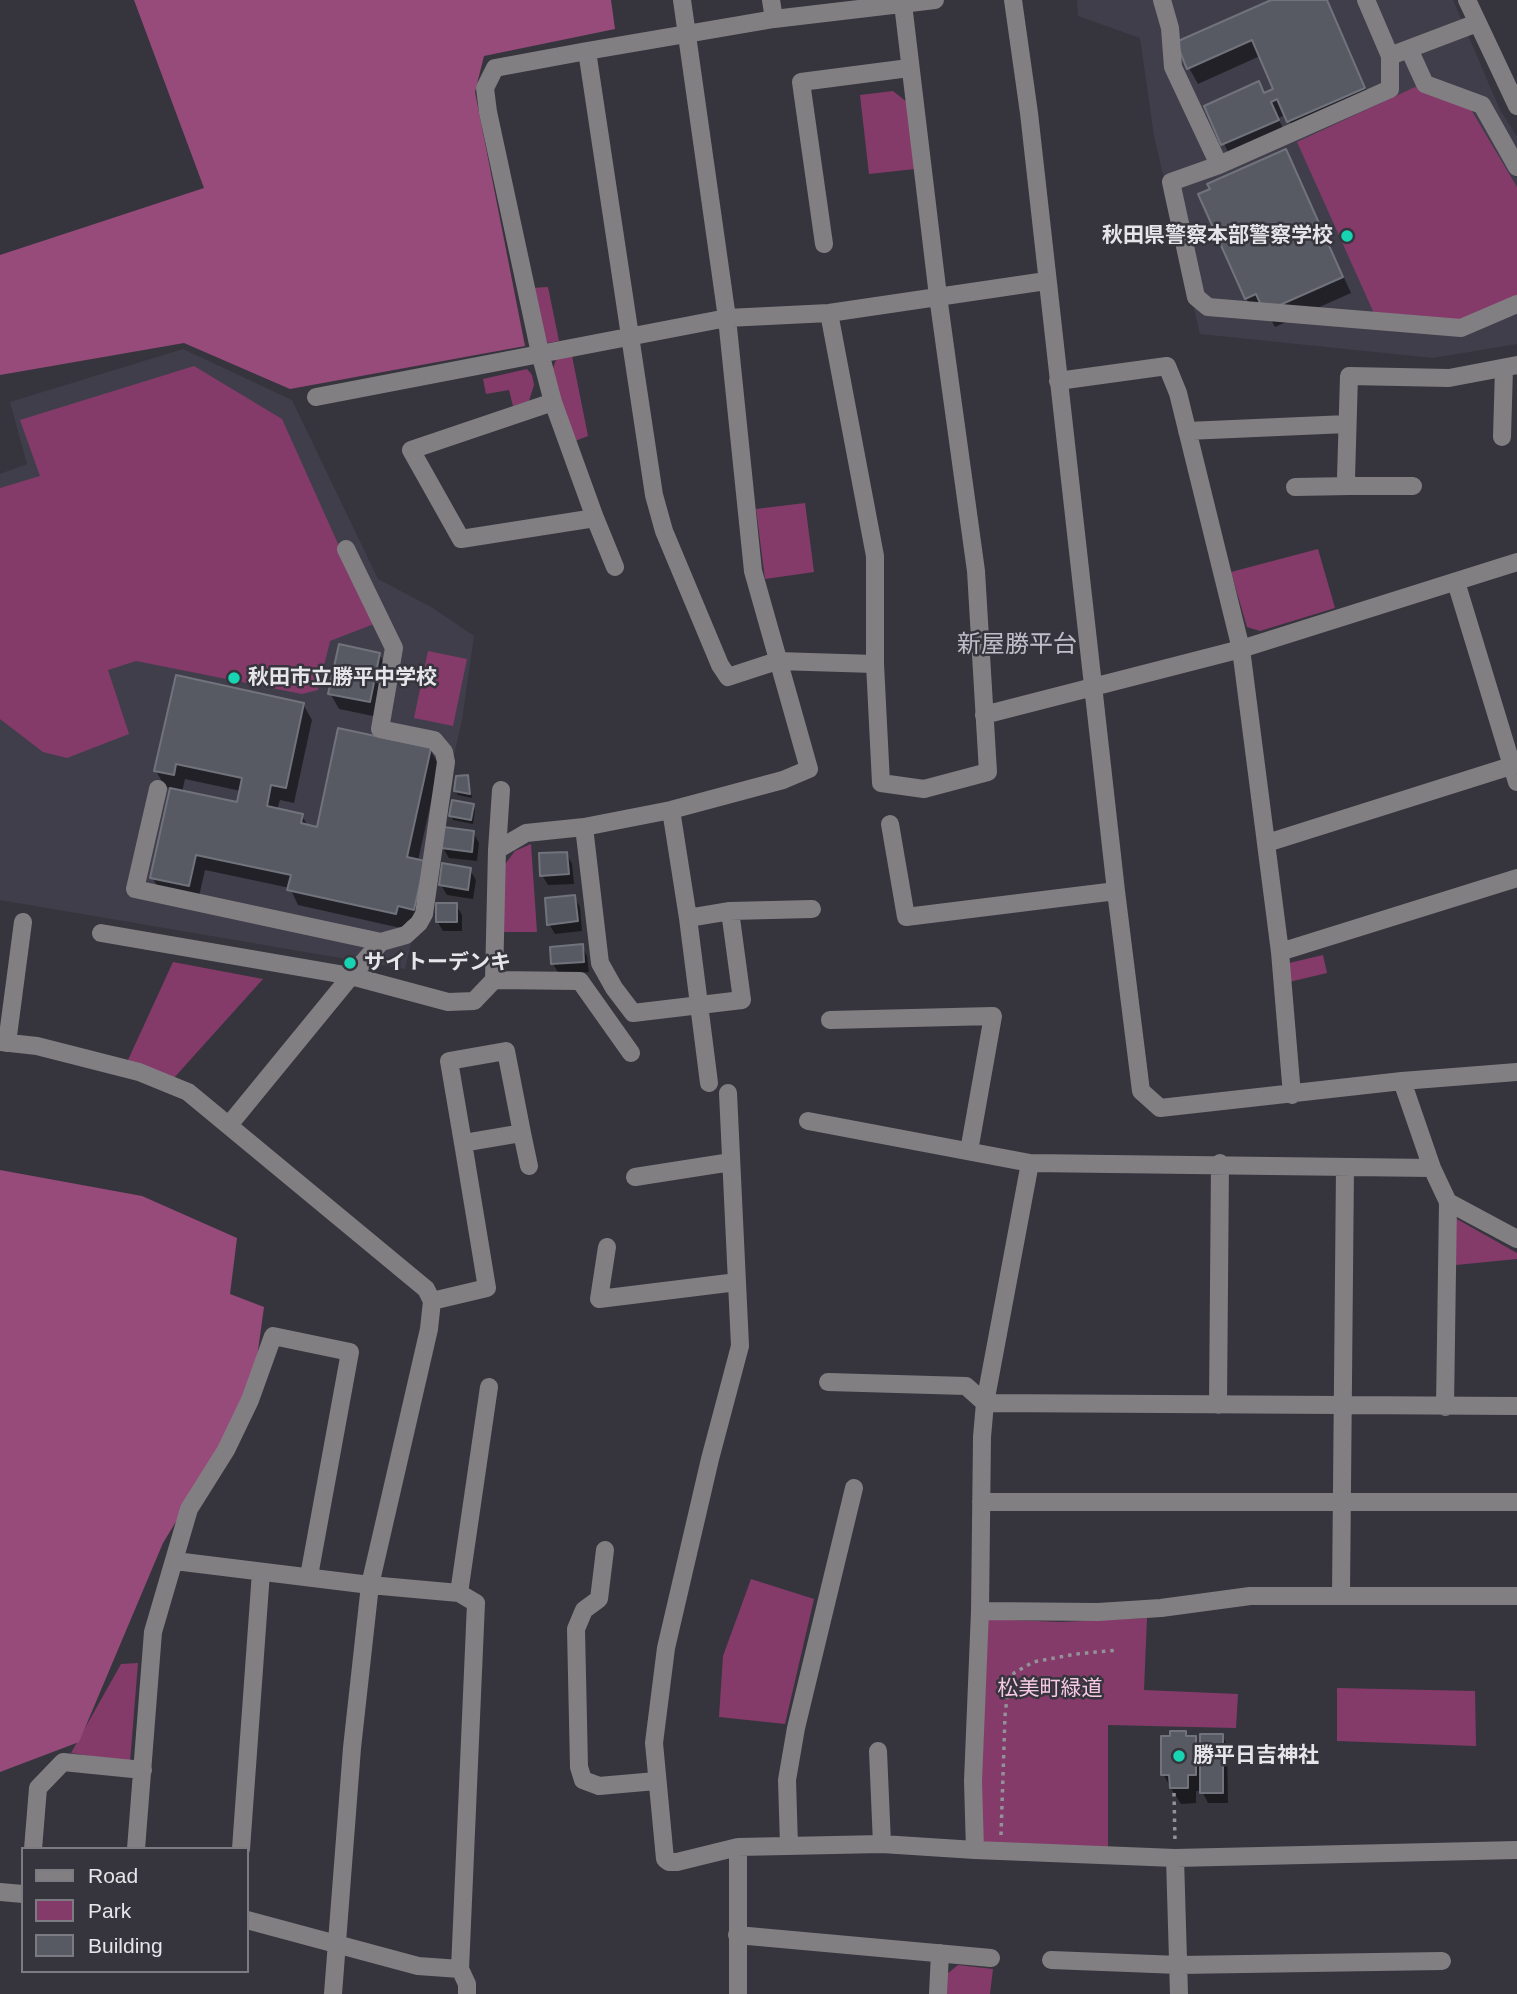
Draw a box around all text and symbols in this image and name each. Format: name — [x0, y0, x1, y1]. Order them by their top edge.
place label: 秋田県警察本部警察学校 — [1102, 223, 1333, 249]
marker: 秋田県警察本部警察学校 — [1339, 228, 1355, 244]
district label: 新屋勝平台 — [957, 631, 1077, 659]
place label: 秋田市立勝平中学校 — [248, 665, 437, 691]
marker: 秋田市立勝平中学校 — [226, 670, 242, 686]
place label: サイトーデンキ — [364, 950, 511, 976]
marker: サイトーデンキ — [342, 955, 358, 971]
park label: 松美町緑道 — [998, 1676, 1102, 1702]
place label: 勝平日吉神社 — [1193, 1743, 1319, 1769]
marker: 勝平日吉神社 — [1171, 1748, 1187, 1764]
legend — [21, 1847, 248, 1973]
text: Road — [88, 1864, 138, 1887]
text: Park — [88, 1899, 131, 1922]
text: Building — [88, 1934, 163, 1957]

